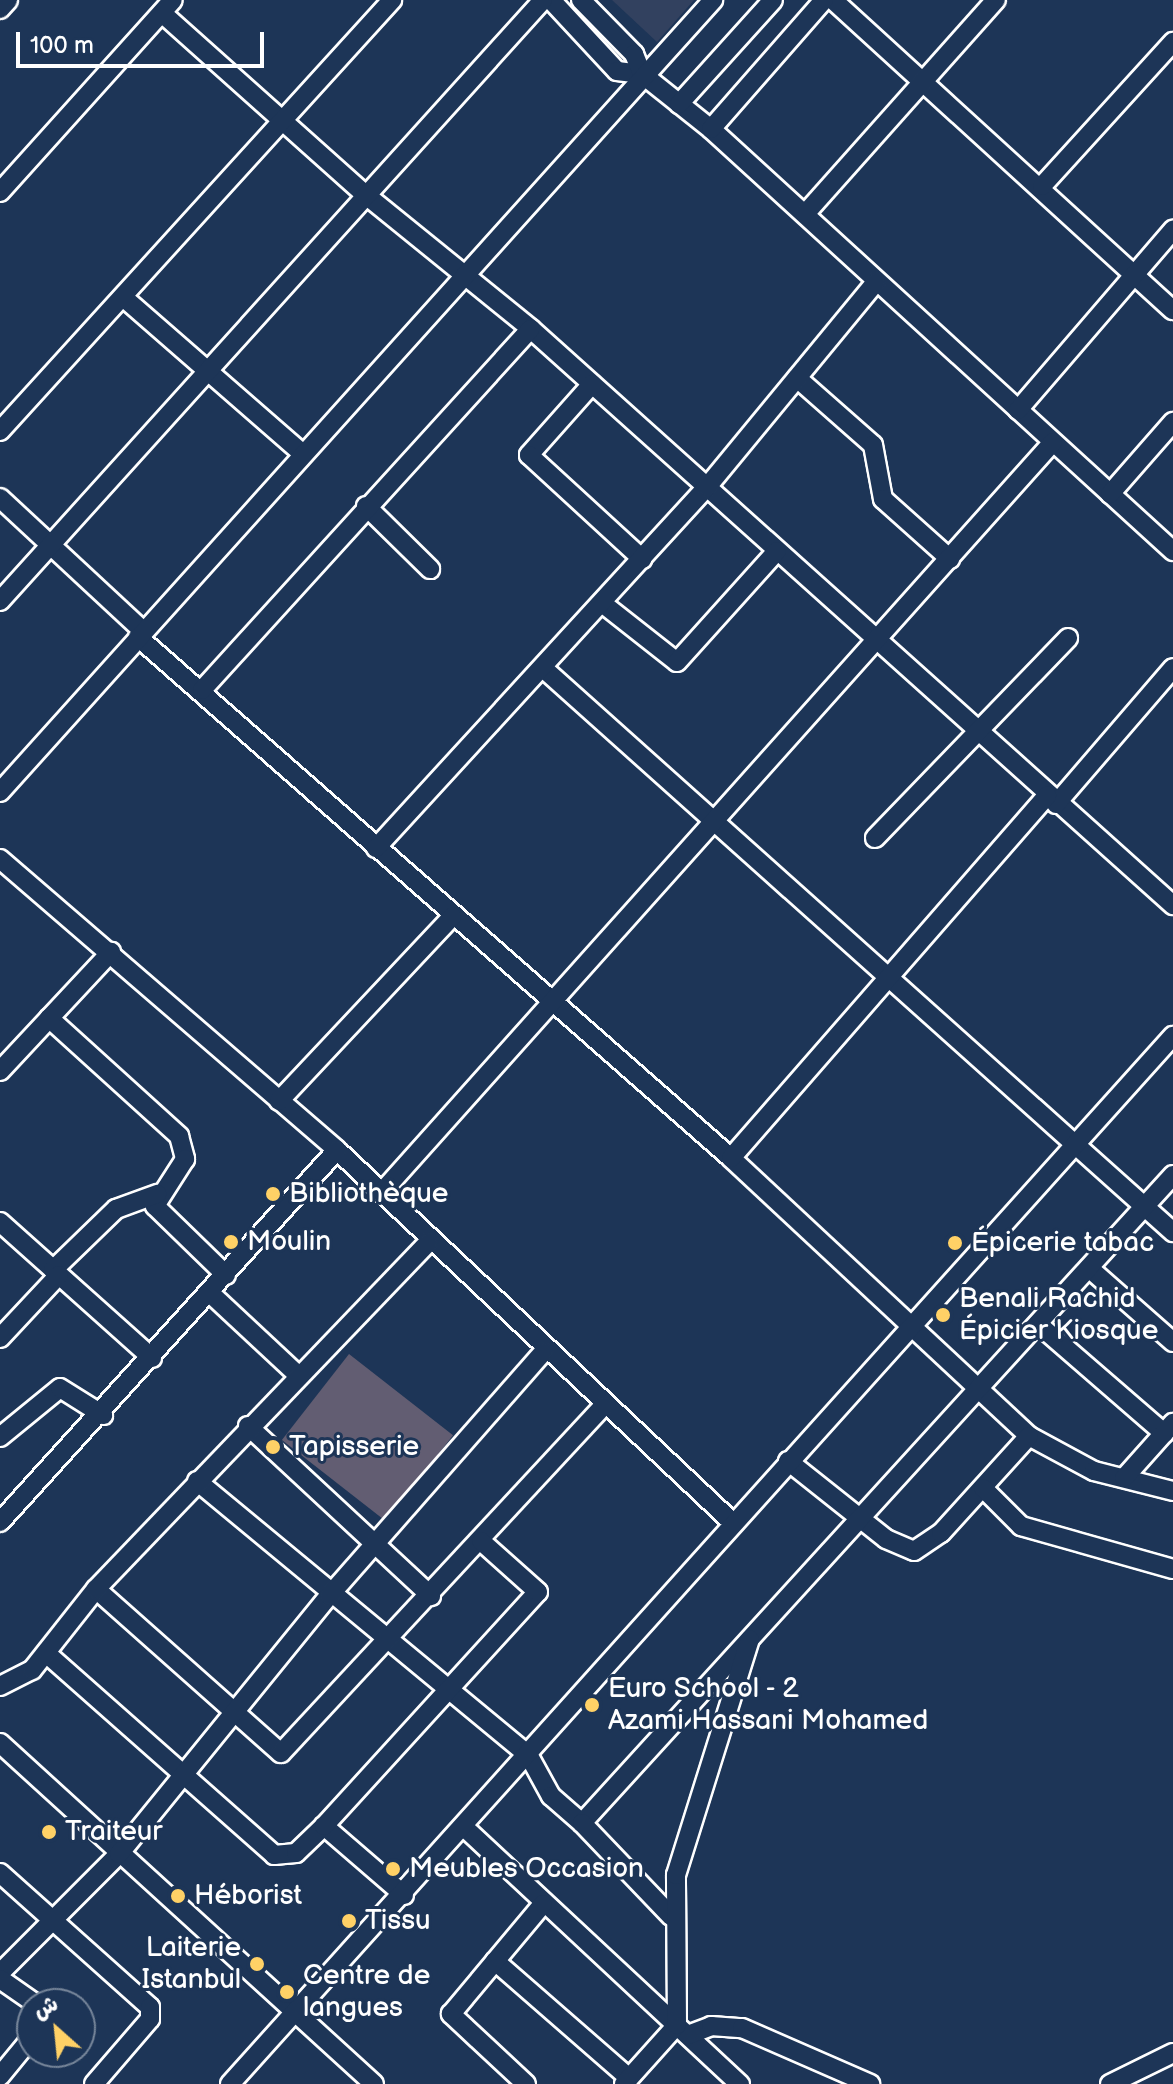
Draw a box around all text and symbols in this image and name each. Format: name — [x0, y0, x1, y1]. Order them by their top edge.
scale bar — [20, 16, 268, 66]
text: 100 m — [30, 31, 94, 60]
place label: Bibliothèque — [289, 1177, 448, 1211]
marker: Bibliothèque — [264, 1185, 282, 1203]
place label: Moulin — [247, 1225, 331, 1259]
place label: Épicerie tabac — [971, 1226, 1154, 1260]
marker: Moulin — [222, 1233, 240, 1251]
marker: Épicerie tabac — [946, 1234, 964, 1252]
place label: Benali Rachid Épicier Kiosque — [959, 1282, 1158, 1348]
marker: Benali Rachid Épicier Kiosque — [934, 1306, 952, 1324]
place label: Tapisserie — [289, 1430, 419, 1464]
marker: Tapisserie — [264, 1438, 282, 1456]
place label: Euro School - 2 Azami Hassani Mohamed — [608, 1672, 928, 1738]
marker: Euro School - 2 Azami Hassani Mohamed — [583, 1696, 601, 1714]
place label: Traiteur — [65, 1815, 162, 1849]
marker: Traiteur — [40, 1823, 58, 1841]
place label: Meubles Occasion — [409, 1852, 644, 1886]
marker: Meubles Occasion — [384, 1860, 402, 1878]
place label: Héborist — [194, 1879, 302, 1913]
marker: Héborist — [169, 1887, 187, 1905]
place label: Tissu — [365, 1904, 431, 1938]
marker: Tissu — [340, 1912, 358, 1930]
place label: Laiterie Istanbul — [141, 1931, 241, 1997]
marker: Laiterie Istanbul — [248, 1955, 266, 1973]
place label: Centre de langues — [303, 1959, 430, 2025]
marker: Centre de langues — [278, 1983, 296, 2001]
north arrow — [16, 1988, 96, 2068]
text: ش — [29, 1990, 63, 2025]

